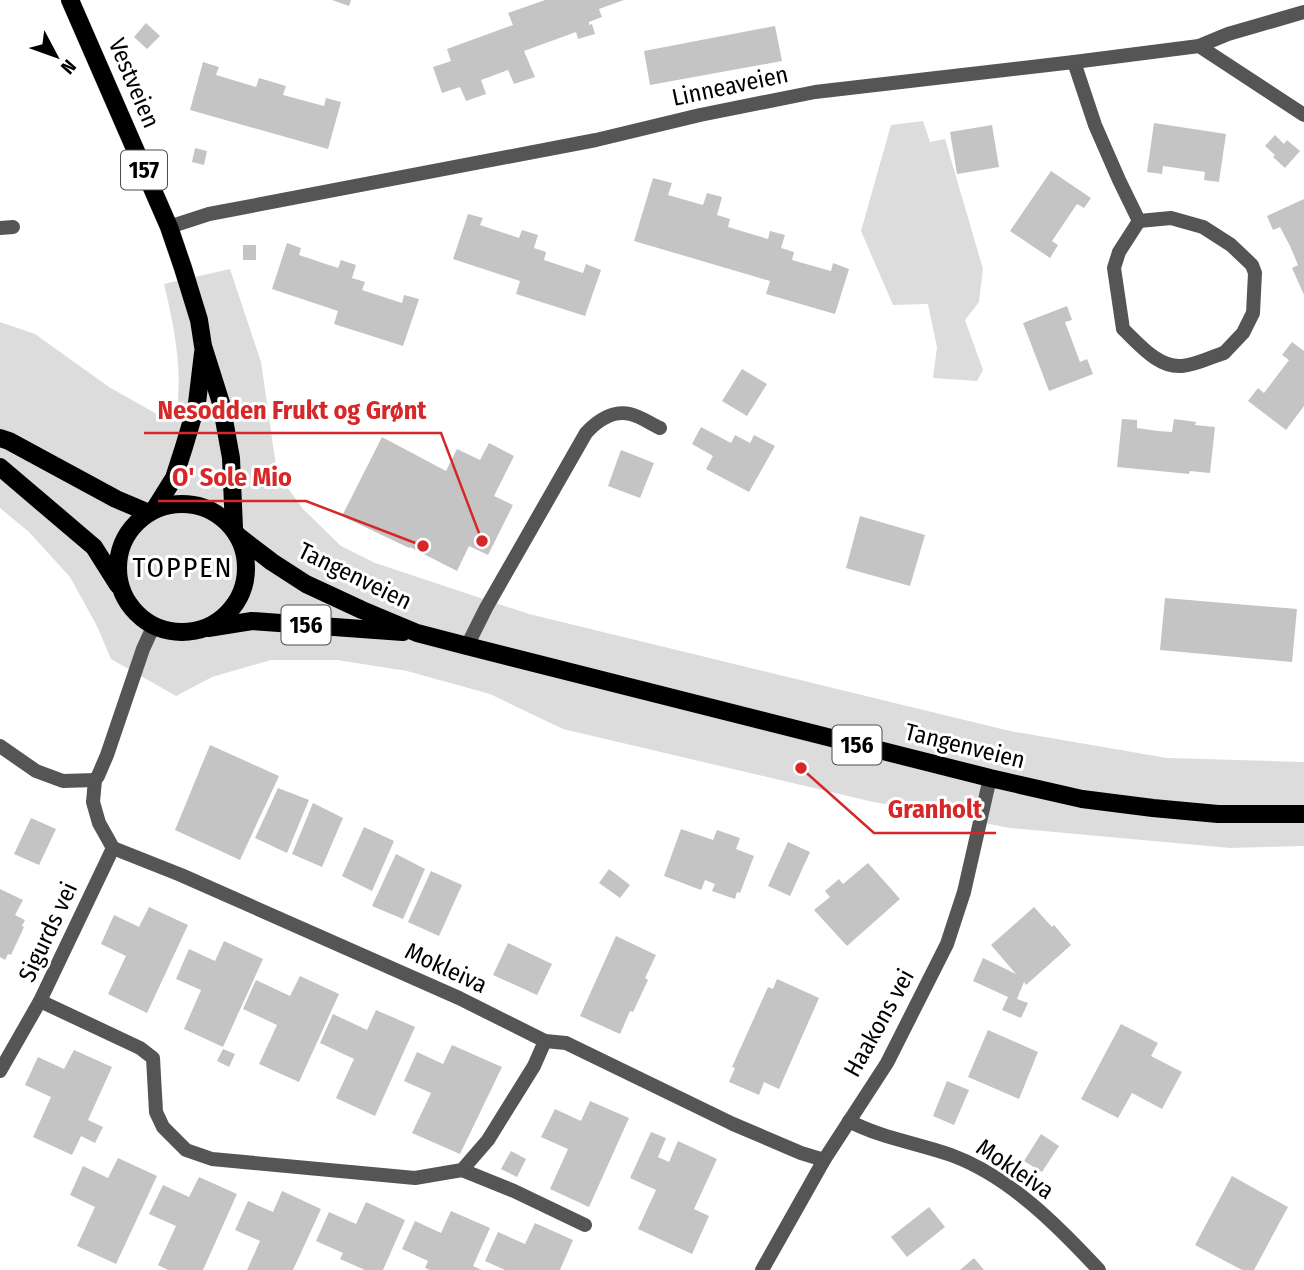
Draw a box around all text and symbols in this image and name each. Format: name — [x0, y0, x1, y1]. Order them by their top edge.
north arrow — [21, 21, 91, 91]
street label: Vestveien — [103, 34, 165, 132]
text: N — [56, 55, 81, 79]
street label: Linneaveien — [669, 60, 791, 112]
road number: 157 — [121, 150, 167, 190]
callout: Nesodden Frukt og Grønt — [144, 386, 441, 433]
text: Nesodden Frukt og Grønt — [158, 395, 427, 426]
callout: O' Sole Mio — [158, 454, 306, 501]
text: O' Sole Mio — [172, 462, 292, 493]
street label: Tangenveien — [294, 537, 416, 615]
district label: TOPPEN — [133, 551, 233, 584]
road number: 156 — [282, 606, 330, 645]
street label: Tangenveien — [902, 718, 1028, 774]
road number: 156 — [832, 726, 882, 764]
callout: Granholt — [874, 786, 996, 833]
text: Granholt — [888, 794, 983, 825]
street label: Sigurds vei — [13, 878, 83, 986]
street label: Mokleiva — [401, 937, 491, 999]
street label: Haakons vei — [838, 964, 920, 1082]
street label: Mokleiva — [971, 1133, 1059, 1205]

